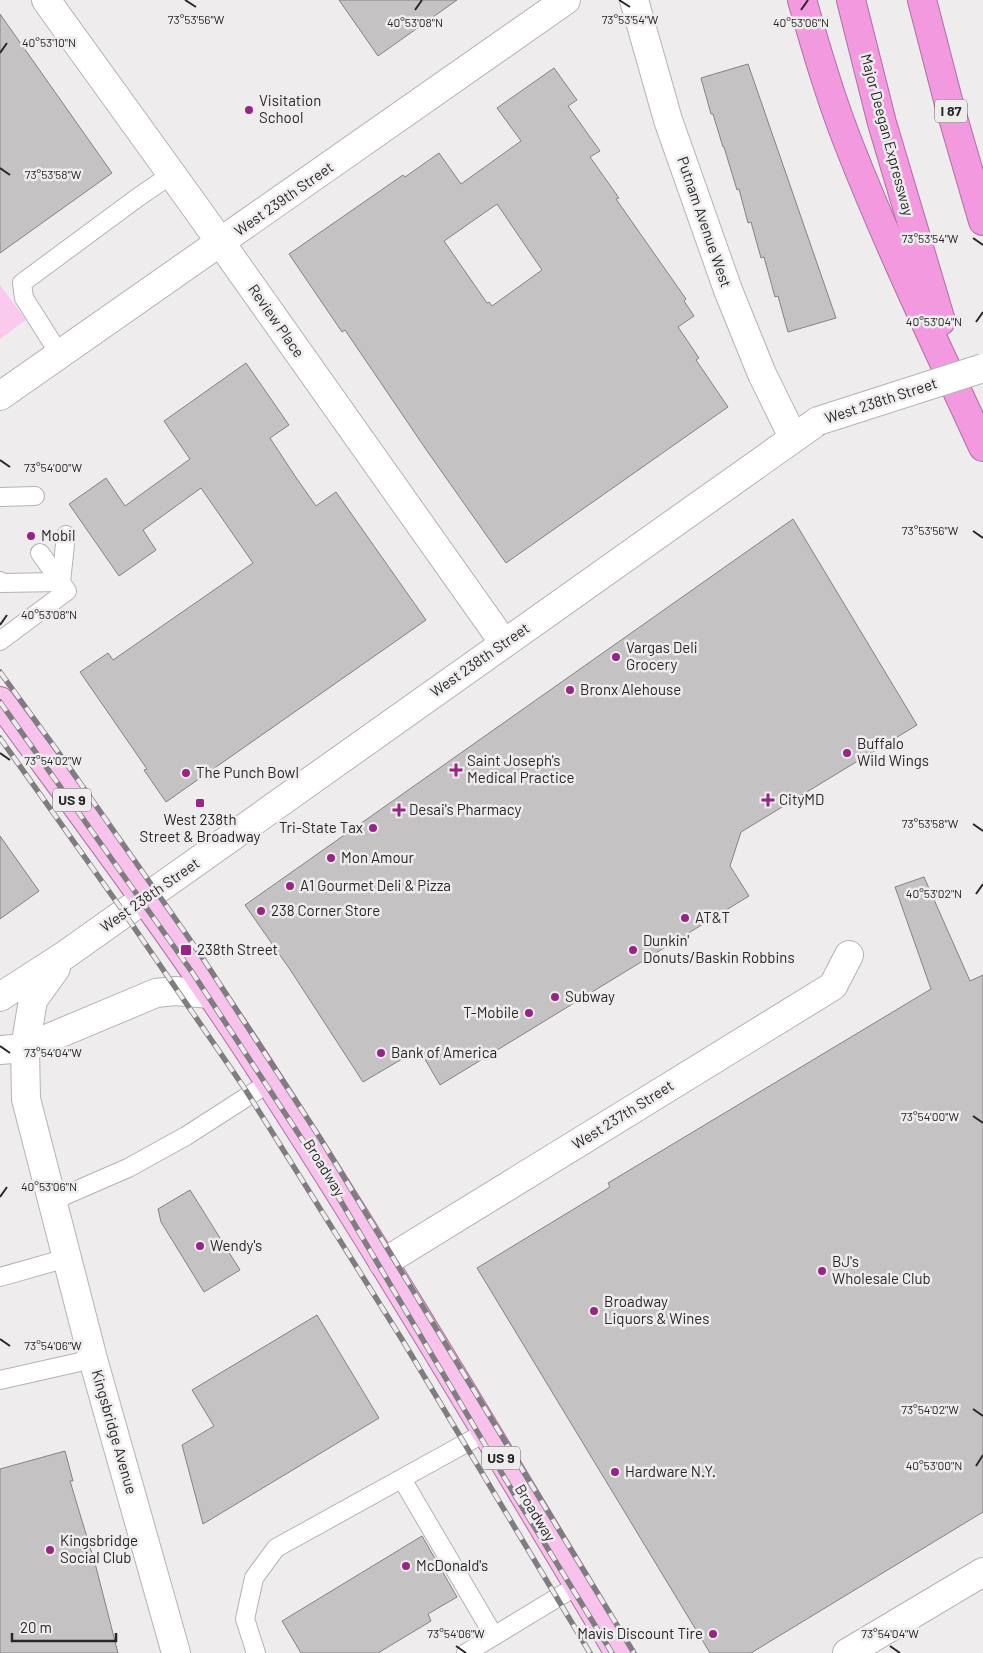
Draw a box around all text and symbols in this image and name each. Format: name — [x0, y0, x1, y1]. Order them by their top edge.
text: 73°53'56"W — [168, 12, 225, 26]
text: 73°53'54"W — [602, 12, 659, 26]
text: 40°53'08"N — [387, 15, 443, 29]
text: 40°53'06"N — [773, 15, 829, 29]
text: 40°53'10"N — [22, 35, 76, 49]
street label: Major Deegan Expressway — [858, 52, 918, 218]
place label: Visitation School — [259, 91, 321, 126]
road number: I 87 — [935, 100, 967, 122]
marker: Visitation School — [243, 104, 255, 116]
street label: Putnam Avenue West — [674, 154, 736, 289]
street label: West 239th Street — [230, 157, 336, 239]
text: 73°53'58"W — [25, 167, 82, 181]
text: 73°53'54"W — [902, 231, 959, 245]
street label: Review Place — [245, 280, 309, 361]
text: 40°53'04"N — [906, 314, 962, 328]
street label: West 238th Street — [822, 373, 939, 427]
text: 73°54'00"W — [24, 460, 82, 474]
text: 73°53'56"W — [902, 523, 959, 537]
place label: Mobil — [41, 526, 75, 544]
marker: Mobil — [25, 530, 37, 542]
text: 40°53'08"N — [21, 607, 77, 621]
street label: West 238th Street — [426, 618, 532, 700]
place label: Vargas Deli Grocery — [626, 638, 698, 673]
marker: Vargas Deli Grocery — [610, 651, 622, 663]
place label: Bronx Alehouse — [580, 680, 681, 698]
marker: Bronx Alehouse — [564, 684, 576, 696]
place label: Buffalo Wild Wings — [857, 734, 929, 769]
marker: Buffalo Wild Wings — [841, 747, 853, 759]
place label: Saint Joseph's Medical Practice — [467, 751, 574, 786]
text: 73°54'02"W — [24, 753, 82, 767]
place label: The Punch Bowl — [196, 763, 299, 781]
marker: Saint Joseph's Medical Practice — [449, 763, 463, 777]
marker: The Punch Bowl — [180, 767, 192, 779]
road number: US 9 — [53, 788, 91, 812]
place label: CityMD — [779, 790, 824, 808]
marker: CityMD — [761, 793, 775, 807]
marker: West 238th Street & Broadway — [194, 797, 206, 809]
place label: Desai's Pharmacy — [409, 800, 522, 818]
marker: Desai's Pharmacy — [393, 804, 405, 816]
place label: West 238th Street & Broadway — [140, 810, 260, 845]
text: 73°53'58"W — [902, 816, 959, 830]
place label: Tri-State Tax — [279, 818, 363, 836]
marker: Tri-State Tax — [367, 822, 379, 834]
place label: Mon Amour — [341, 848, 415, 866]
marker: Mon Amour — [325, 852, 337, 864]
street label: West 238th Street — [96, 853, 202, 935]
place label: A1 Gourmet Deli & Pizza — [300, 876, 451, 894]
marker: A1 Gourmet Deli & Pizza — [284, 880, 296, 892]
text: 40°53'02"N — [906, 886, 962, 900]
place label: 238 Corner Store — [271, 901, 380, 919]
marker: 238 Corner Store — [255, 905, 267, 917]
place label: AT&T — [695, 908, 730, 926]
marker: AT&T — [679, 912, 691, 924]
place label: Dunkin' Donuts/Baskin Robbins — [643, 931, 795, 966]
place label: 238th Street — [197, 940, 278, 958]
marker: 238th Street — [179, 943, 193, 957]
marker: Dunkin' Donuts/Baskin Robbins — [627, 944, 639, 956]
place label: Subway — [565, 987, 615, 1005]
marker: Subway — [549, 991, 561, 1003]
place label: T-Mobile — [463, 1003, 519, 1021]
marker: T-Mobile — [523, 1007, 535, 1019]
place label: Bank of America — [391, 1043, 497, 1061]
text: 73°54'04"W — [24, 1045, 82, 1059]
marker: Bank of America — [375, 1047, 387, 1059]
street label: West 237th Street — [568, 1076, 677, 1153]
text: 73°54'00"W — [901, 1109, 959, 1123]
street label: Broadway — [300, 1136, 349, 1199]
text: 40°53'06"N — [21, 1179, 77, 1193]
place label: Wendy's — [210, 1236, 262, 1254]
marker: Wendy's — [194, 1240, 206, 1252]
place label: BJ's Wholesale Club — [832, 1252, 931, 1287]
marker: BJ's Wholesale Club — [816, 1265, 828, 1277]
place label: Broadway Liquors & Wines — [604, 1292, 709, 1327]
marker: Broadway Liquors & Wines — [588, 1305, 600, 1317]
text: 73°54'06"W — [24, 1338, 82, 1352]
street label: Kingsbridge Avenue — [89, 1367, 141, 1496]
text: 73°54'02"W — [901, 1402, 959, 1416]
road number: US 9 — [482, 1446, 520, 1470]
text: 40°53'00"N — [906, 1458, 962, 1472]
place label: Hardware N.Y. — [625, 1462, 716, 1480]
marker: Hardware N.Y. — [609, 1466, 621, 1478]
street label: Broadway — [512, 1480, 560, 1545]
place label: Kingsbridge Social Club — [60, 1531, 138, 1566]
marker: Kingsbridge Social Club — [44, 1544, 56, 1556]
place label: McDonald's — [416, 1556, 488, 1574]
marker: McDonald's — [400, 1560, 412, 1572]
scale bar — [12, 1610, 116, 1642]
text: 20 m — [20, 1618, 52, 1636]
place label: Mavis Discount Tire — [577, 1624, 703, 1642]
text: 73°54'06"W — [427, 1626, 485, 1640]
text: 73°54'04"W — [861, 1626, 919, 1640]
marker: Mavis Discount Tire — [707, 1628, 719, 1640]

